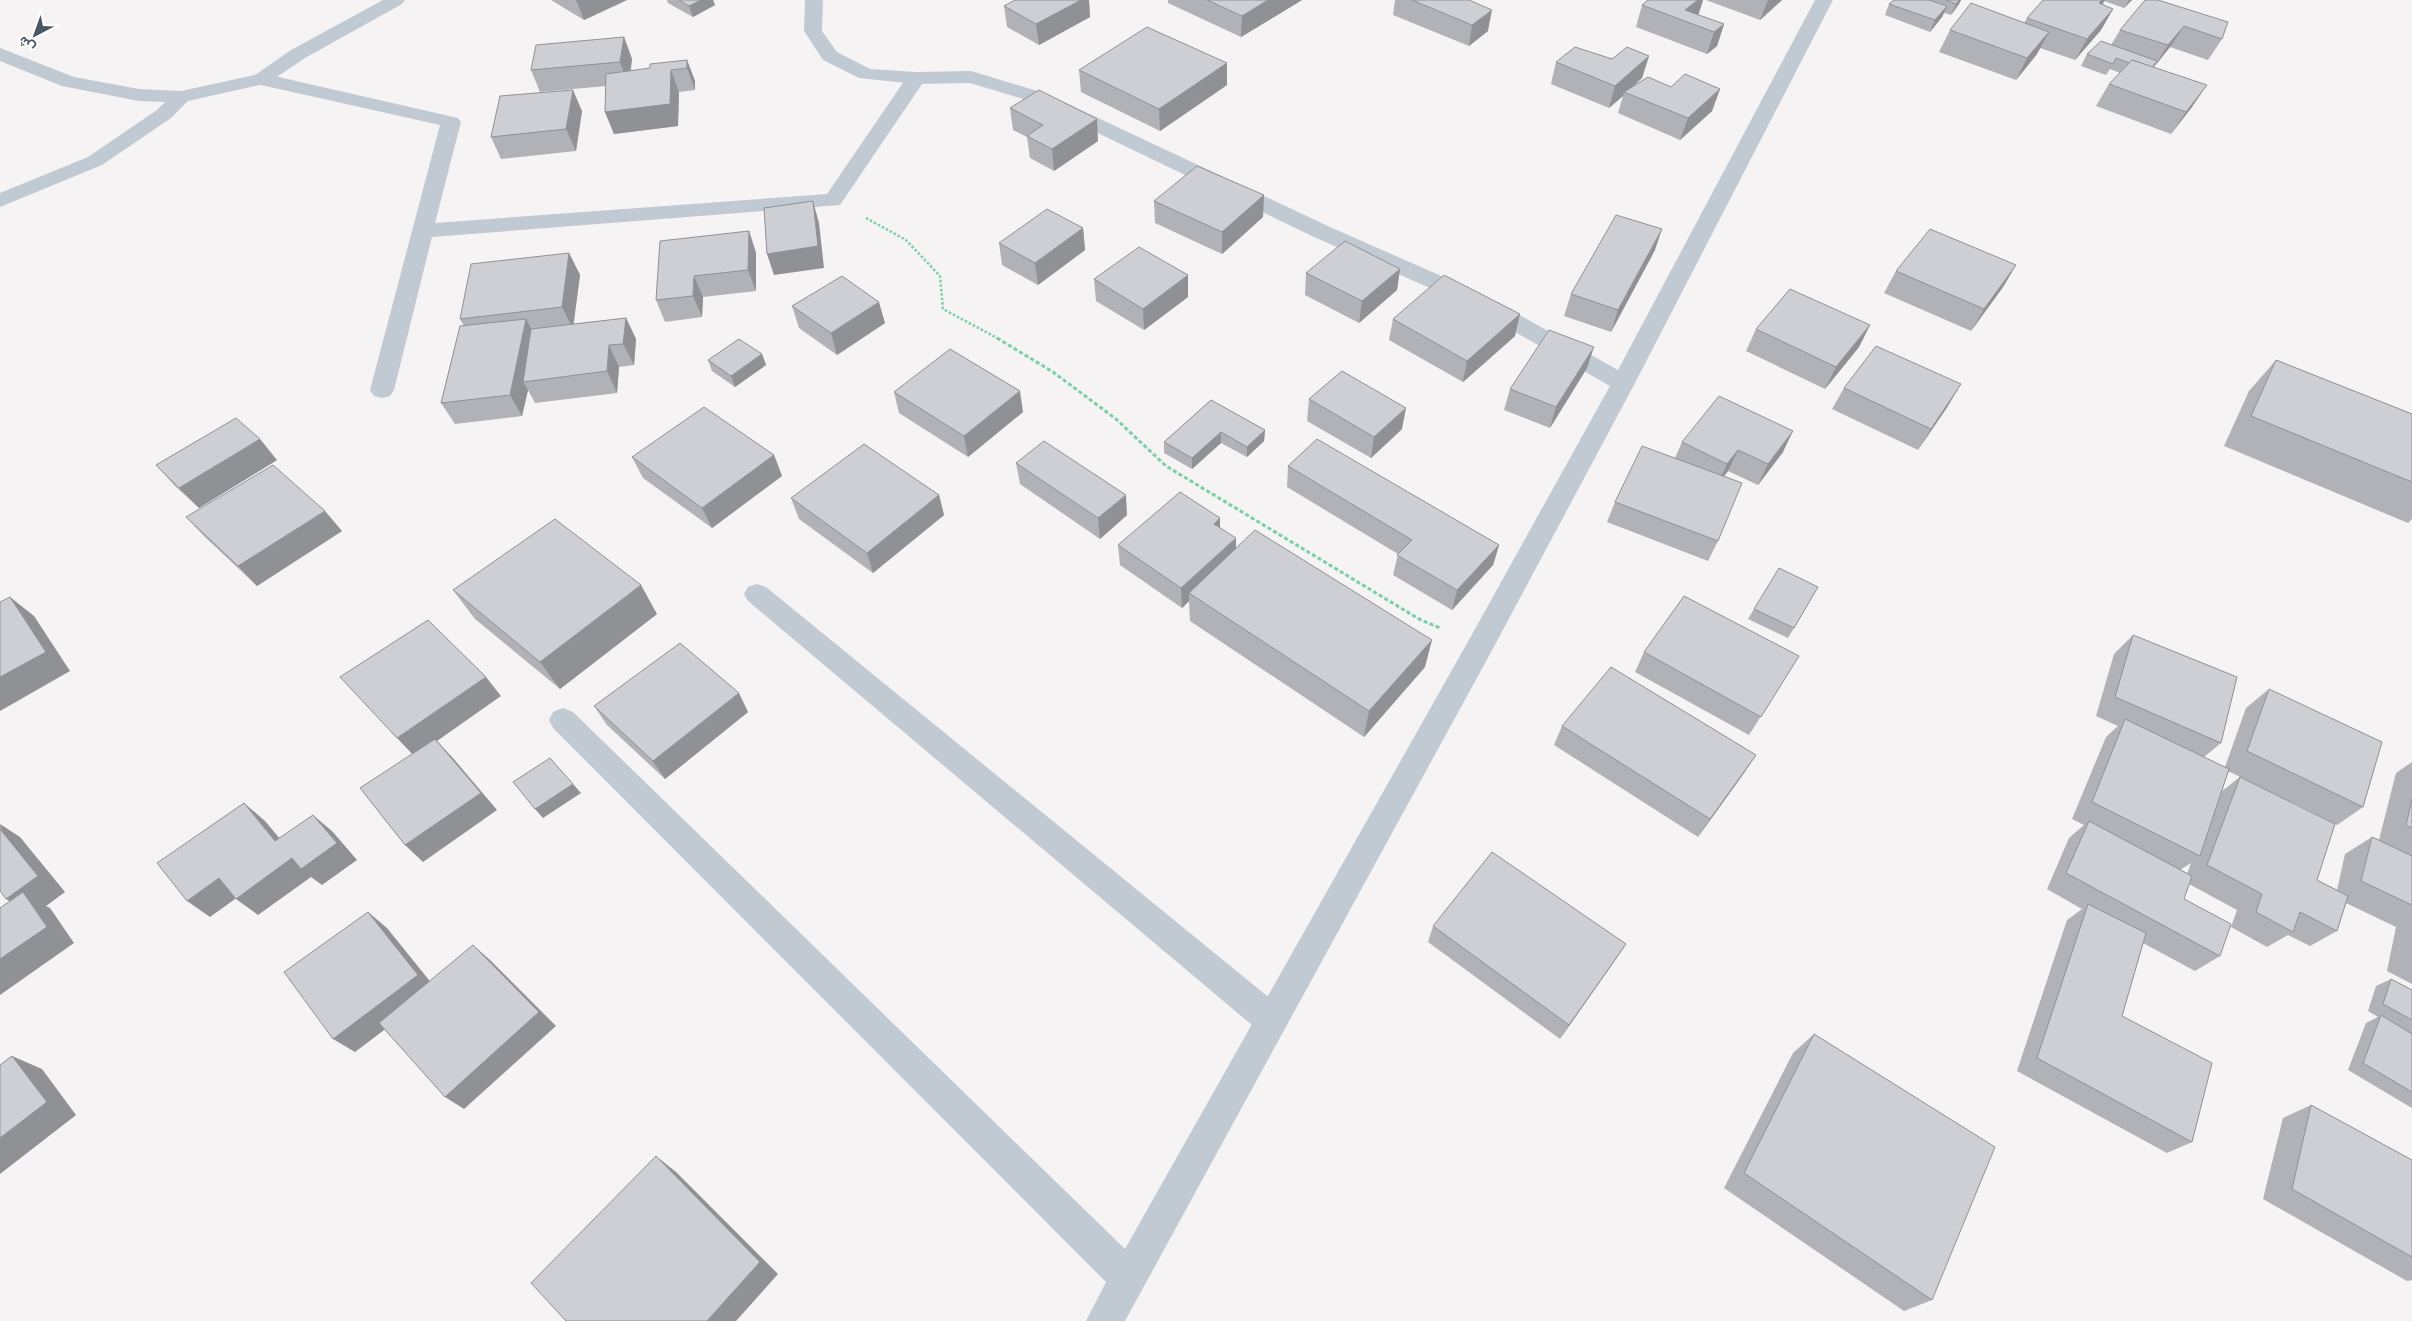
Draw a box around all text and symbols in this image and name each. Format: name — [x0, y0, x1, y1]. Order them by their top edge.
north arrow — [10, 10, 60, 60]
text: ش — [13, 32, 39, 58]

